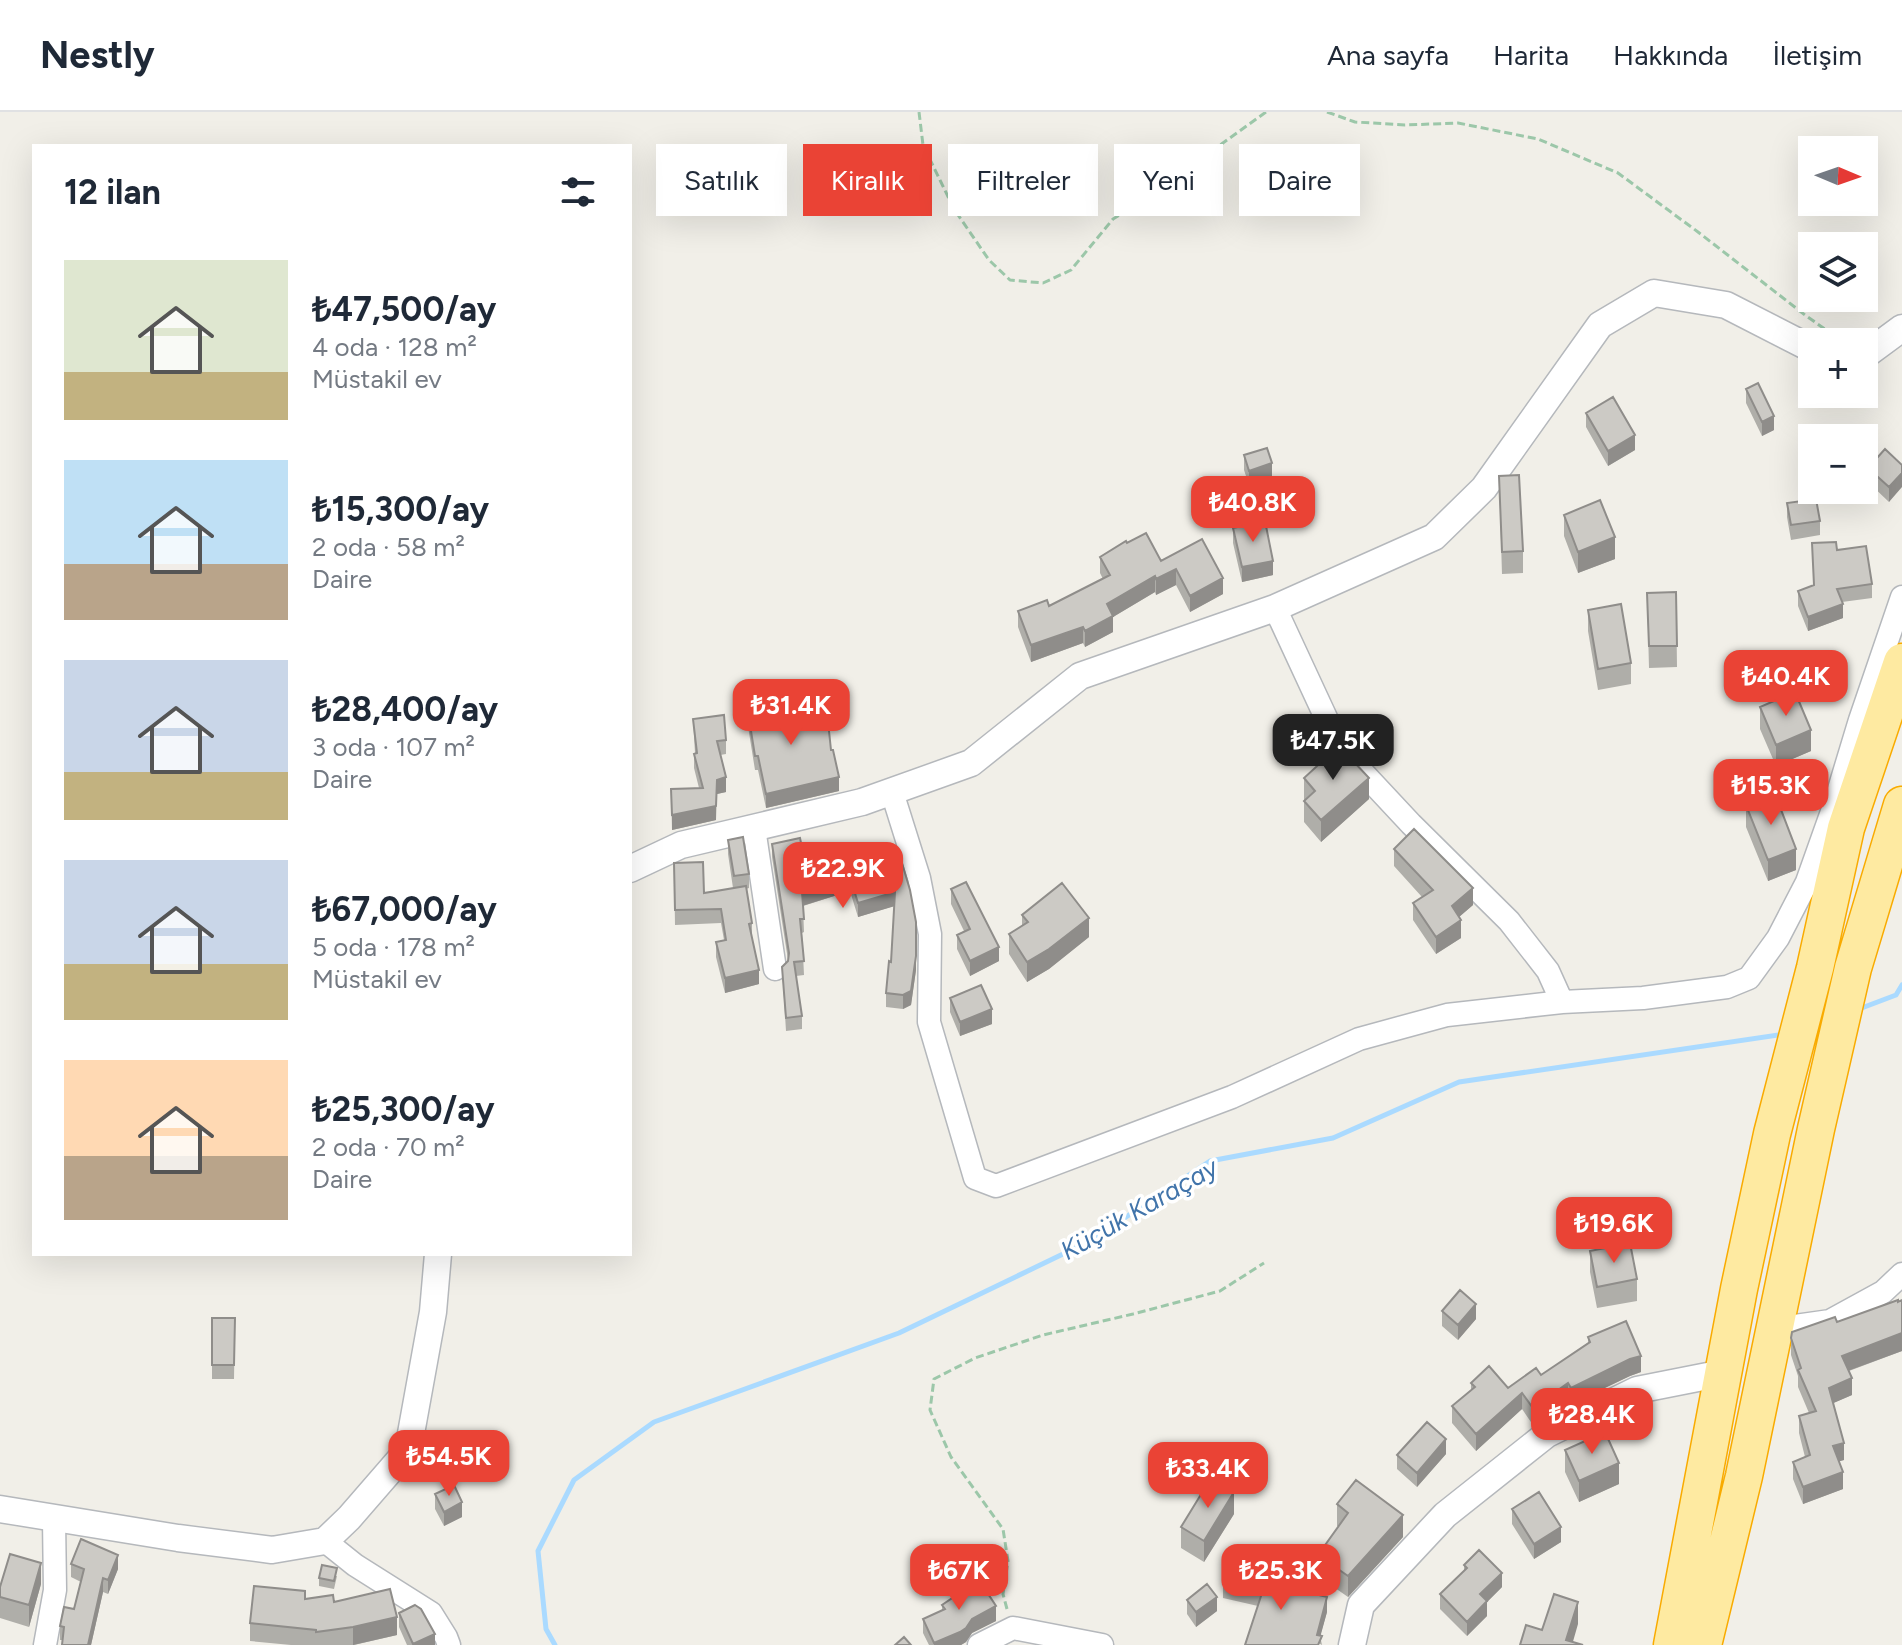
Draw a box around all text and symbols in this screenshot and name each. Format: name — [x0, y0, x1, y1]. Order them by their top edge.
text: Nestly — [40, 32, 155, 78]
text: Ana sayfa — [1327, 38, 1449, 72]
text: Harita — [1493, 38, 1569, 72]
text: Hakkında — [1613, 38, 1728, 72]
text: İletişim — [1772, 38, 1862, 72]
north arrow — [1798, 136, 1878, 216]
map controls — [1798, 136, 1878, 504]
chip: Satılık — [656, 144, 787, 216]
chip: Kiralık — [803, 144, 932, 216]
chip: Filtreler — [948, 144, 1098, 216]
chip: Yeni — [1114, 144, 1223, 216]
chip: Daire — [1239, 144, 1360, 216]
icon: filters — [556, 170, 600, 214]
text: 12 ilan — [64, 172, 161, 213]
button: layers — [1798, 232, 1878, 312]
text: ₺47,500/ay — [312, 289, 496, 330]
icon: home — [128, 292, 224, 388]
button: + — [1798, 328, 1878, 408]
text: 4 oda · 128 m² — [312, 331, 477, 363]
text: Müstakil ev — [312, 363, 442, 395]
button: − — [1798, 424, 1878, 504]
pin: ₺40.8K — [1188, 476, 1318, 544]
text: ₺40.8K — [1209, 486, 1297, 518]
text: ₺15,300/ay — [312, 489, 489, 530]
icon: home — [128, 492, 224, 588]
text: 2 oda · 58 m² — [312, 531, 465, 563]
text: Daire — [312, 563, 372, 595]
pin: ₺40.4K — [1721, 650, 1851, 718]
text: ₺40.4K — [1742, 660, 1830, 692]
pin: ₺31.4K — [726, 679, 856, 747]
text: ₺28,400/ay — [312, 689, 498, 730]
text: ₺31.4K — [751, 689, 831, 721]
icon: home — [128, 692, 224, 788]
pin: ₺47.5K — [1268, 714, 1398, 782]
text: ₺47.5K — [1291, 724, 1375, 756]
text: 3 oda · 107 m² — [312, 731, 475, 763]
pin: ₺15.3K — [1706, 759, 1836, 827]
text: Daire — [312, 763, 372, 795]
text: ₺15.3K — [1731, 769, 1811, 801]
pin: ₺22.9K — [778, 842, 908, 910]
text: ₺22.9K — [801, 852, 885, 884]
text: ₺67,000/ay — [312, 889, 497, 930]
icon: home — [128, 892, 224, 988]
text: 5 oda · 178 m² — [312, 931, 475, 963]
text: Müstakil ev — [312, 963, 442, 995]
text: ₺25,300/ay — [312, 1089, 495, 1130]
icon: home — [128, 1092, 224, 1188]
text: 2 oda · 70 m² — [312, 1131, 465, 1163]
water label: Küçük Karaçay — [1055, 1150, 1224, 1267]
text: Daire — [312, 1163, 372, 1195]
pin: ₺19.6K — [1549, 1197, 1679, 1265]
text: ₺19.6K — [1574, 1207, 1654, 1239]
pin: ₺28.4K — [1527, 1388, 1657, 1456]
text: ₺28.4K — [1549, 1398, 1635, 1430]
pin: ₺54.5K — [384, 1430, 514, 1498]
text: ₺54.5K — [406, 1440, 492, 1472]
pin: ₺33.4K — [1143, 1442, 1273, 1510]
text: ₺33.4K — [1166, 1452, 1250, 1484]
pin: ₺67K — [912, 1544, 1006, 1612]
pin: ₺25.3K — [1216, 1544, 1346, 1612]
text: ₺67K — [928, 1554, 990, 1586]
text: ₺25.3K — [1239, 1554, 1323, 1586]

